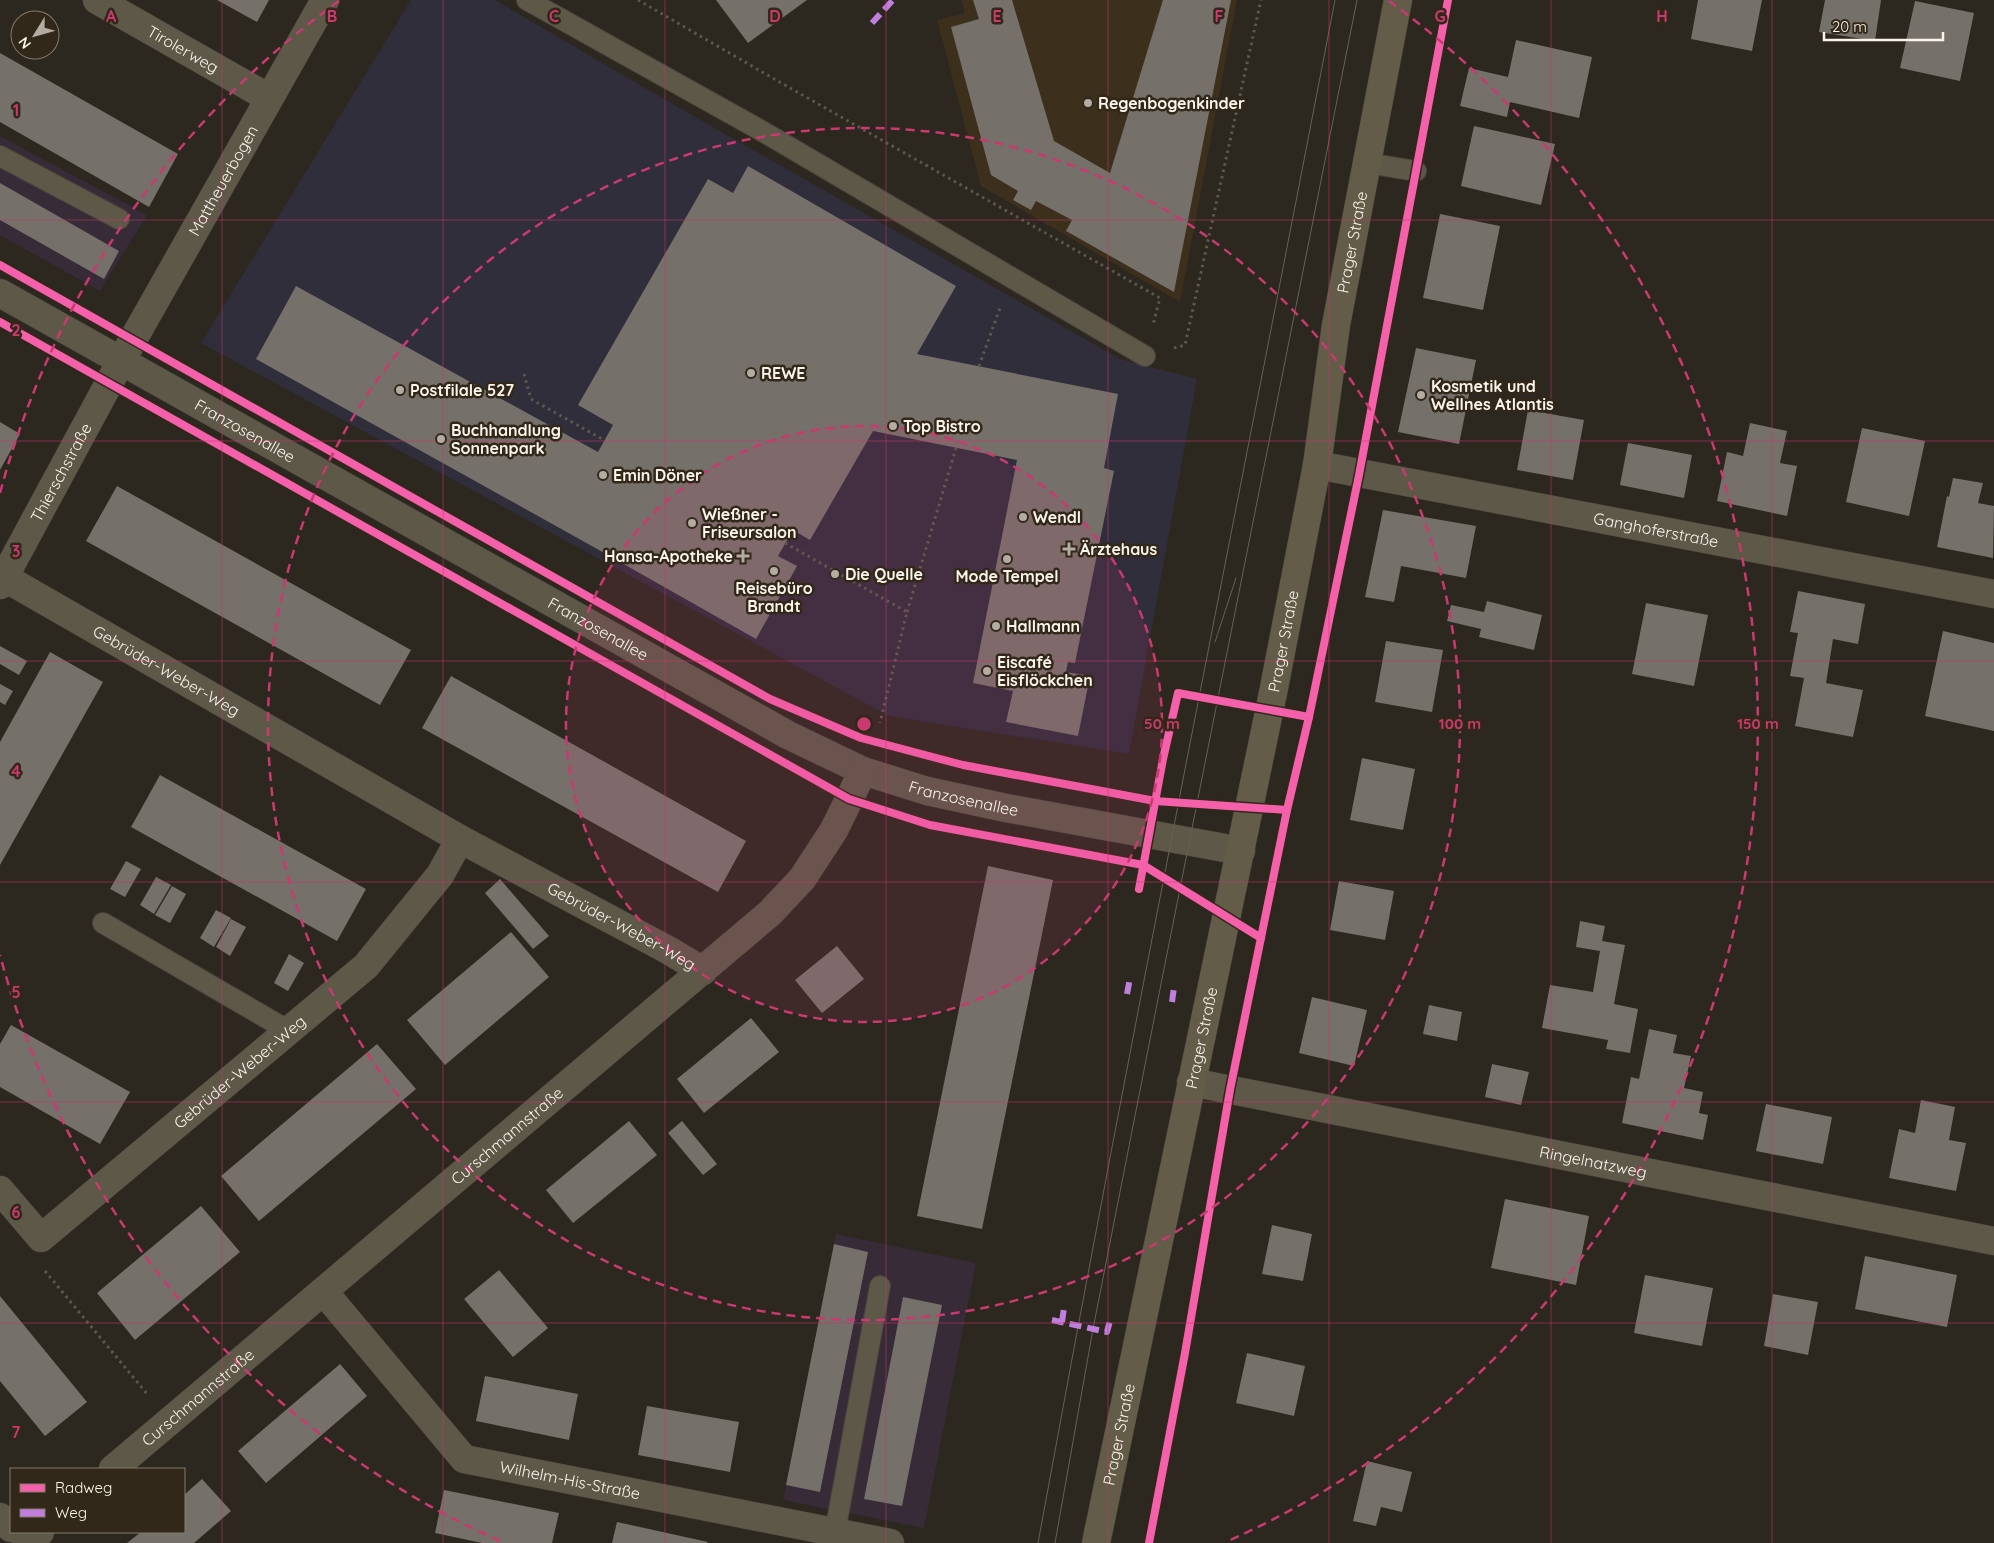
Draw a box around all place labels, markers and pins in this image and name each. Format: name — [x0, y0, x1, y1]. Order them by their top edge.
place label: Regenbogenkinder — [1098, 93, 1245, 113]
marker: Regenbogenkinder — [1082, 97, 1094, 109]
place label: REWE — [761, 363, 805, 383]
marker: REWE — [745, 367, 757, 379]
place label: Kosmetik und Wellnes Atlantis — [1431, 376, 1554, 414]
place label: Postfilale 527 — [410, 380, 514, 400]
marker: Postfilale 527 — [394, 384, 406, 396]
marker: Kosmetik und Wellnes Atlantis — [1415, 389, 1427, 401]
place label: Top Bistro — [903, 416, 981, 436]
place label: Buchhandlung Sonnenpark — [451, 420, 561, 458]
marker: Top Bistro — [887, 420, 899, 432]
marker: Buchhandlung Sonnenpark — [435, 433, 447, 445]
place label: Emin Döner — [613, 465, 702, 485]
marker: Emin Döner — [597, 469, 609, 481]
place label: Wießner - Friseursalon — [702, 504, 797, 542]
place label: Wendl — [1033, 507, 1081, 527]
marker: Wendl — [1017, 511, 1029, 523]
marker: Wießner - Friseursalon — [686, 517, 698, 529]
place label: Ärztehaus — [1080, 539, 1157, 559]
marker: Ärztehaus — [1062, 542, 1076, 556]
place label: Hansa-Apotheke — [604, 546, 733, 566]
marker: Hansa-Apotheke — [737, 550, 749, 562]
marker: Mode Tempel — [1001, 553, 1013, 565]
place label: Die Quelle — [845, 564, 923, 584]
marker: Reisebüro Brandt — [768, 565, 780, 577]
place label: Mode Tempel — [955, 566, 1059, 586]
marker: Die Quelle — [829, 568, 841, 580]
place label: Reisebüro Brandt — [735, 578, 813, 616]
place label: Hallmann — [1006, 616, 1080, 636]
marker: Hallmann — [990, 620, 1002, 632]
place label: Eiscafé Eisflöckchen — [997, 652, 1093, 690]
marker: Eiscafé Eisflöckchen — [981, 665, 993, 677]
centre of rings — [855, 715, 873, 733]

